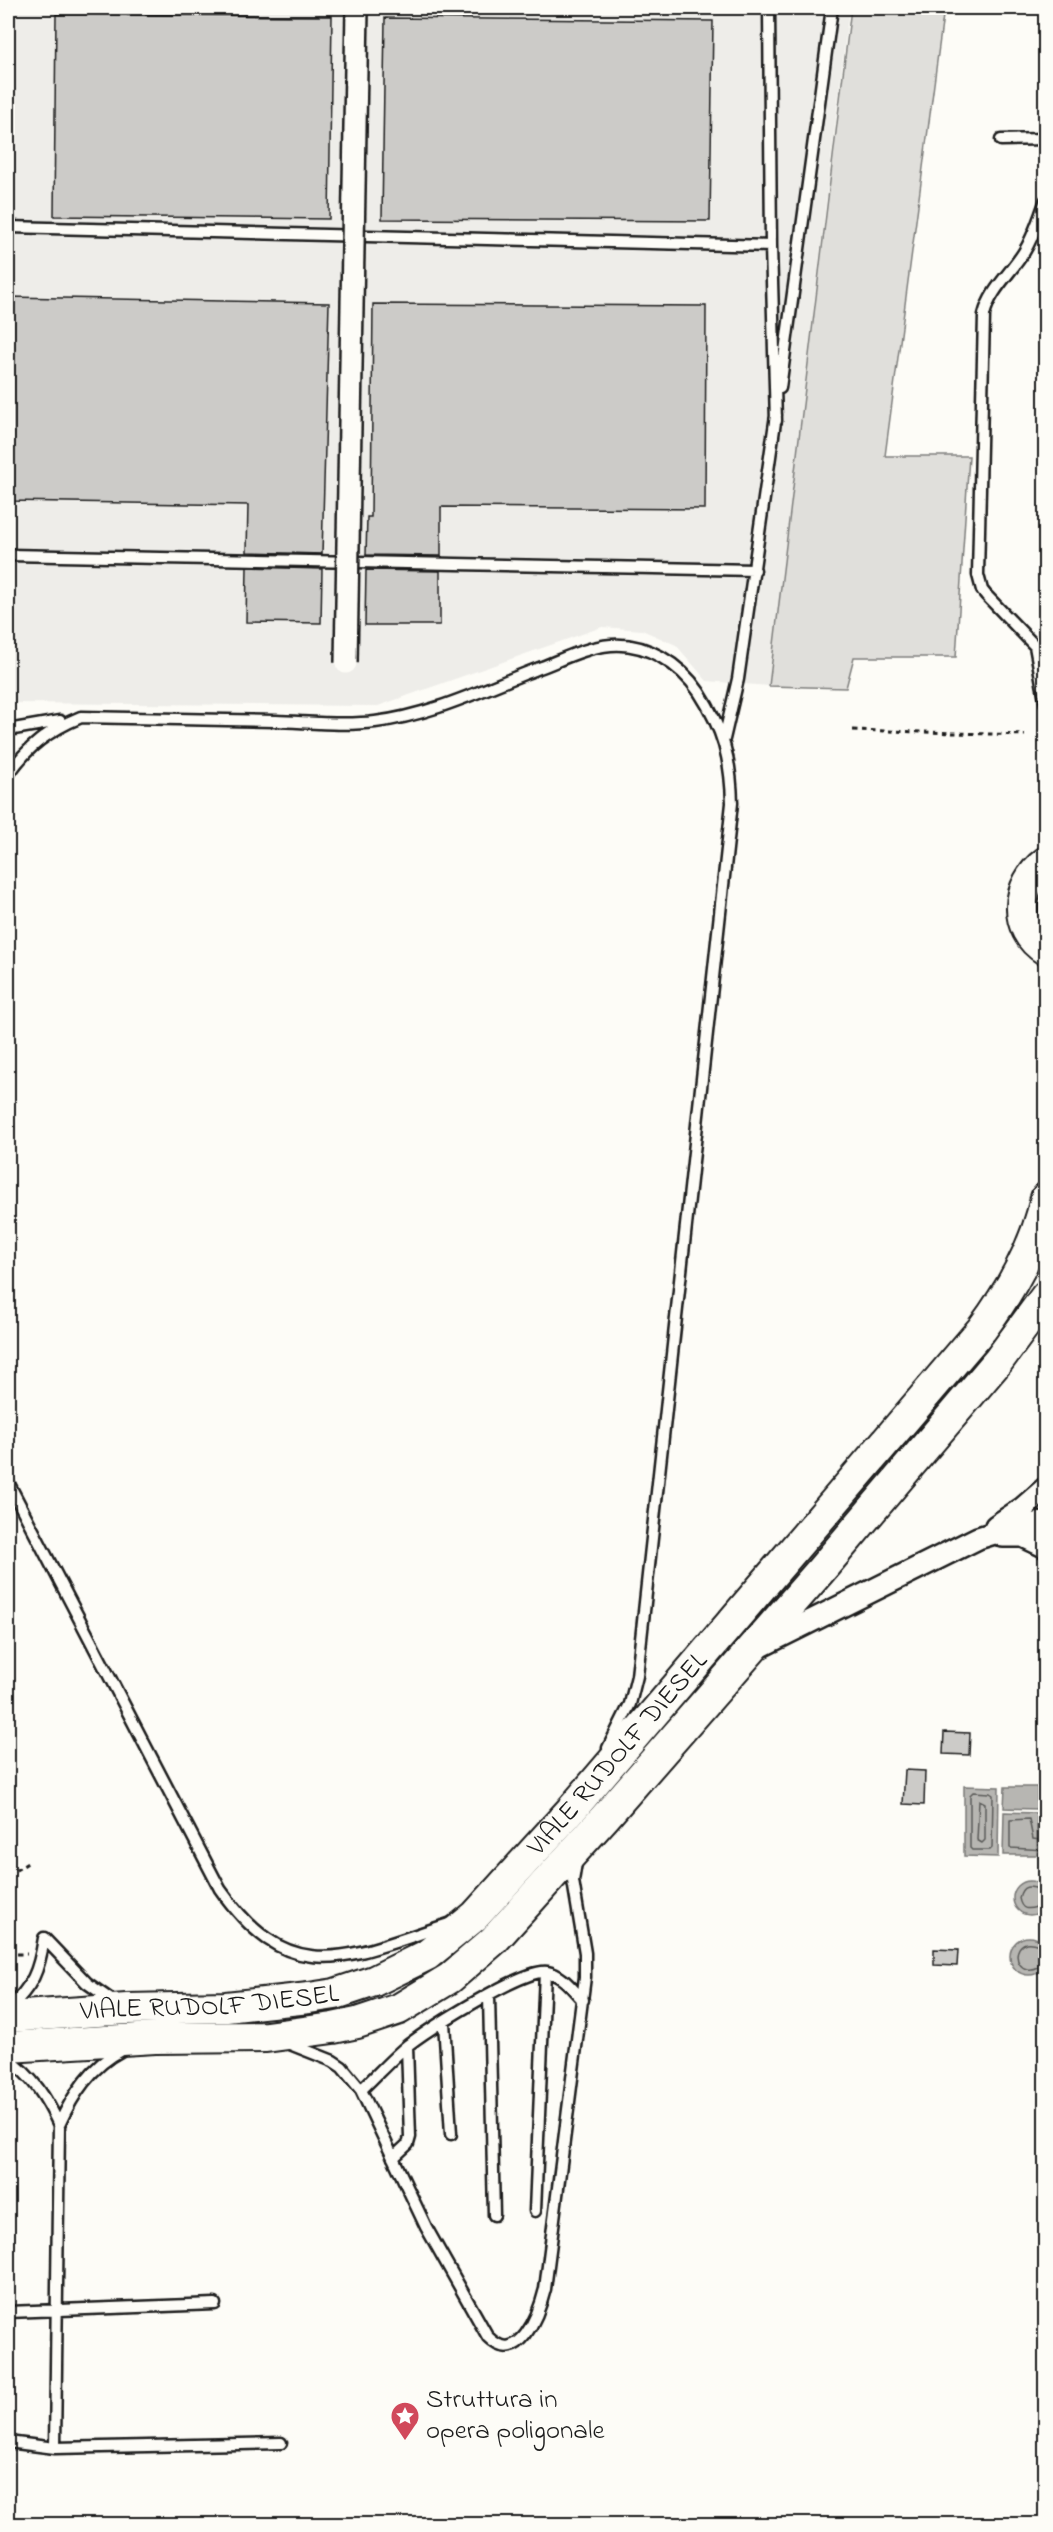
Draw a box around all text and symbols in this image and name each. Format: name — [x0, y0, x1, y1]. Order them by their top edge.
street label: VIALE RUDOLF DIESEL — [518, 1644, 717, 1866]
street label: VIALE RUDOLF DIESEL — [78, 1974, 341, 2032]
place label: Struttura in opera poligonale — [426, 2381, 605, 2451]
place icon: Struttura in opera poligonale — [389, 2400, 421, 2442]

